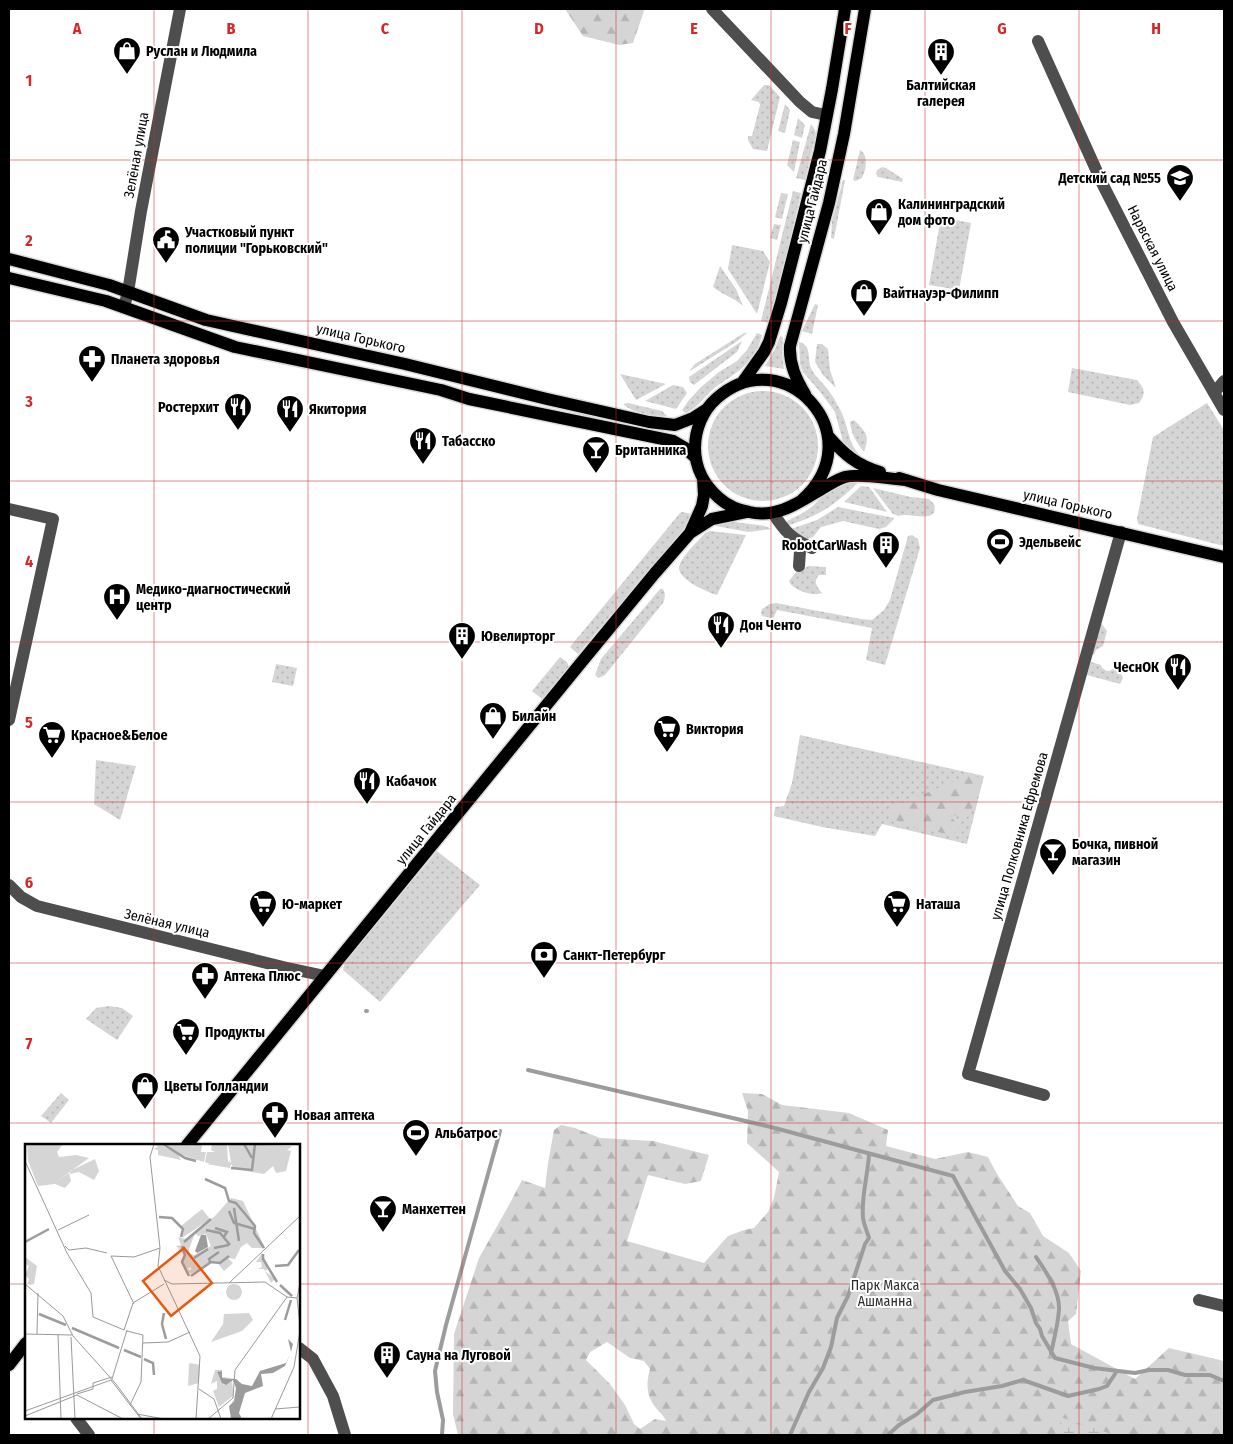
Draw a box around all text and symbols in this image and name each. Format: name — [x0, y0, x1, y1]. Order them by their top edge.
text: A — [72, 19, 82, 38]
text: B — [227, 19, 236, 38]
text: C — [381, 19, 390, 38]
text: D — [534, 19, 544, 38]
text: E — [690, 19, 698, 38]
text: F — [844, 19, 852, 38]
text: G — [997, 19, 1007, 38]
text: H — [1151, 19, 1161, 38]
shop icon: Руслан и Людмила — [112, 36, 142, 75]
building icon: Балтийская галерея — [926, 37, 956, 76]
place label: Руслан и Людмила — [146, 43, 257, 60]
text: 1 — [26, 71, 32, 90]
place label: Балтийская галерея — [906, 77, 976, 110]
street label: Зелёная улица — [121, 111, 152, 199]
street label: улица Гайдара — [794, 157, 831, 245]
school or university icon: Детский сад №55 — [1165, 163, 1195, 202]
place label: Детский сад №55 — [1057, 170, 1161, 187]
place label: Калининградский дом фото — [897, 196, 1005, 229]
shop icon: Калининградский дом фото — [864, 197, 894, 236]
street label: Нарвская улица — [1124, 202, 1182, 294]
place label: Участковый пункт полиции "Горьковский" — [184, 224, 328, 257]
public building icon: Участковый пункт полиции "Горьковский" — [151, 225, 181, 264]
text: 2 — [24, 231, 33, 250]
shop icon: Вайтнауэр-Филипп — [849, 278, 879, 317]
place label: Вайтнауэр-Филипп — [883, 285, 999, 302]
street label: улица Горького — [315, 320, 407, 357]
pharmacy icon: Планета здоровья — [77, 344, 107, 383]
place label: Планета здоровья — [111, 351, 220, 368]
text: 3 — [24, 392, 33, 411]
restaurant icon: Ростерхит — [223, 392, 253, 431]
restaurant icon: Якитория — [275, 394, 305, 433]
place label: Ростерхит — [158, 399, 220, 416]
place label: Якитория — [309, 401, 367, 418]
restaurant icon: Табасско — [408, 426, 438, 465]
place label: Табасско — [442, 433, 496, 450]
bar icon: Британника — [581, 435, 611, 474]
place label: Британника — [615, 442, 686, 459]
street label: улица Горького — [1022, 486, 1114, 523]
sports icon: Эдельвейс — [985, 527, 1015, 566]
building icon: RobotCarWash — [871, 530, 901, 569]
place label: Эдельвейс — [1019, 534, 1082, 551]
place label: RobotCarWash — [782, 537, 867, 554]
text: 4 — [25, 552, 33, 571]
place label: Медико-диагностический центр — [136, 581, 291, 614]
hospital icon: Медико-диагностический центр — [102, 582, 132, 621]
restaurant icon: Дон Ченто — [706, 610, 736, 649]
place label: Дон Ченто — [739, 617, 802, 634]
building icon: Ювелирторг — [447, 621, 477, 660]
place label: Ювелирторг — [481, 628, 556, 645]
restaurant icon: ЧеснОК — [1163, 652, 1193, 691]
place label: ЧеснОК — [1114, 659, 1160, 676]
shop icon: Билайн — [478, 701, 508, 740]
place label: Билайн — [512, 708, 556, 725]
text: 5 — [25, 713, 33, 732]
supermarket icon: Виктория — [652, 714, 682, 753]
supermarket icon: Красное&Белое — [37, 720, 67, 759]
place label: Виктория — [686, 721, 744, 738]
place label: Красное&Белое — [71, 727, 168, 744]
street label: улица Полковника Ефремова — [987, 750, 1052, 922]
restaurant icon: Кабачок — [352, 766, 382, 805]
place label: Кабачок — [386, 773, 437, 790]
street label: улица Гайдара — [393, 790, 460, 868]
place label: Бочка, пивной магазин — [1072, 836, 1158, 869]
bar icon: Бочка, пивной магазин — [1038, 837, 1068, 876]
text: 6 — [25, 873, 33, 892]
supermarket icon: Ю-маркет — [248, 889, 278, 928]
supermarket icon: Наташа — [882, 889, 912, 928]
place label: Ю-маркет — [282, 896, 343, 913]
place label: Наташа — [916, 896, 961, 913]
street label: Зелёная улица — [123, 905, 211, 942]
bank icon: Санкт-Петербург — [529, 940, 559, 979]
place label: Санкт-Петербург — [563, 947, 666, 964]
pharmacy icon: Аптека Плюс — [190, 961, 220, 1000]
place label: Аптека Плюс — [223, 968, 301, 985]
supermarket icon: Продукты — [171, 1017, 201, 1056]
place label: Продукты — [205, 1024, 265, 1041]
text: 7 — [26, 1034, 33, 1053]
shop icon: Цветы Голландии — [130, 1071, 160, 1110]
place label: Цветы Голландии — [164, 1078, 268, 1095]
pharmacy icon: Новая аптека — [260, 1100, 290, 1139]
place label: Новая аптека — [294, 1107, 375, 1124]
sports icon: Альбатрос — [401, 1118, 431, 1157]
place label: Альбатрос — [434, 1125, 498, 1142]
inset map — [25, 1144, 300, 1419]
bar icon: Манхеттен — [368, 1194, 398, 1233]
place label: Манхеттен — [402, 1201, 466, 1218]
park label: Парк Макса Ашманна — [851, 1277, 919, 1310]
building icon: Сауна на Луговой — [372, 1340, 402, 1379]
place label: Сауна на Луговой — [406, 1347, 511, 1364]

